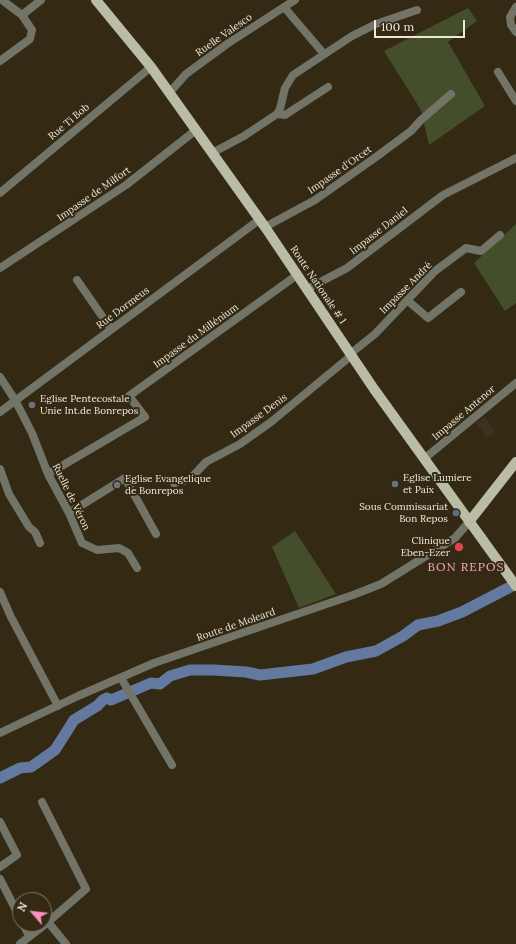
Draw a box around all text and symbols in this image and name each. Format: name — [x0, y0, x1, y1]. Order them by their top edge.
street label: Ruelle Valesco — [193, 11, 255, 59]
scale bar — [376, 12, 467, 38]
text: 100 m — [381, 19, 414, 34]
street label: Rue Ti Bob — [46, 101, 92, 143]
street label: Impasse d'Orcet — [306, 143, 374, 197]
street label: Impasse de Milfort — [55, 164, 133, 224]
street label: Impasse Daniel — [348, 205, 410, 257]
street label: Route Nationale # 1 — [287, 244, 349, 326]
street label: Impasse André — [377, 259, 435, 317]
street label: Rue Dormeus — [94, 284, 152, 332]
street label: Impasse du Millénium — [151, 301, 241, 371]
street label: Impasse Antenor — [430, 383, 498, 443]
street label: Impasse Denis — [228, 391, 290, 441]
place label: Eglise Pentecostale Unie Int.de Bonrepos — [40, 393, 138, 416]
marker: Eglise Pentecostale Unie Int.de Bonrepos — [27, 400, 37, 410]
street label: Ruelle de Véron — [50, 462, 92, 532]
place label: Eglise Lumiere et Paix — [403, 472, 472, 496]
place label: Eglise Evangelique de Bonrepos — [125, 473, 211, 496]
marker: Eglise Lumiere et Paix — [390, 479, 400, 489]
marker: Eglise Evangelique de Bonrepos — [112, 480, 122, 490]
place label: Sous Commissariat Bon Repos — [359, 501, 448, 524]
marker: Sous Commissariat Bon Repos — [451, 508, 461, 518]
place label: Clinique Eben-Ezer — [401, 535, 450, 558]
marker: Clinique Eben-Ezer — [453, 541, 465, 553]
district label: BON REPOS — [428, 561, 504, 575]
street label: Route de Moleard — [195, 606, 277, 644]
north arrow — [12, 892, 52, 932]
text: N — [14, 900, 30, 914]

